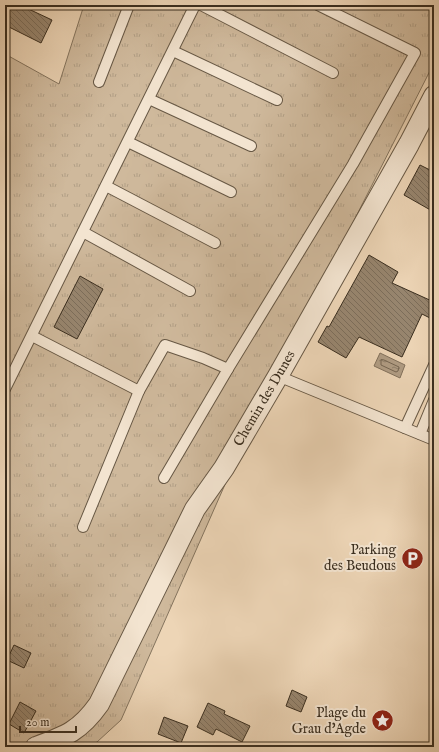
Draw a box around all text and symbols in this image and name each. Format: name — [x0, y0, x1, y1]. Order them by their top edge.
street label: Chemin des Dunes — [230, 347, 300, 450]
place label: Parking des Beudous — [324, 541, 396, 575]
parking icon: Parking des Beudous — [399, 545, 425, 571]
place label: Plage du Grau d'Agde — [292, 704, 367, 738]
scale bar — [20, 708, 76, 734]
place icon: Plage du Grau d'Agde — [369, 708, 395, 734]
text: 20 m — [26, 715, 49, 730]

